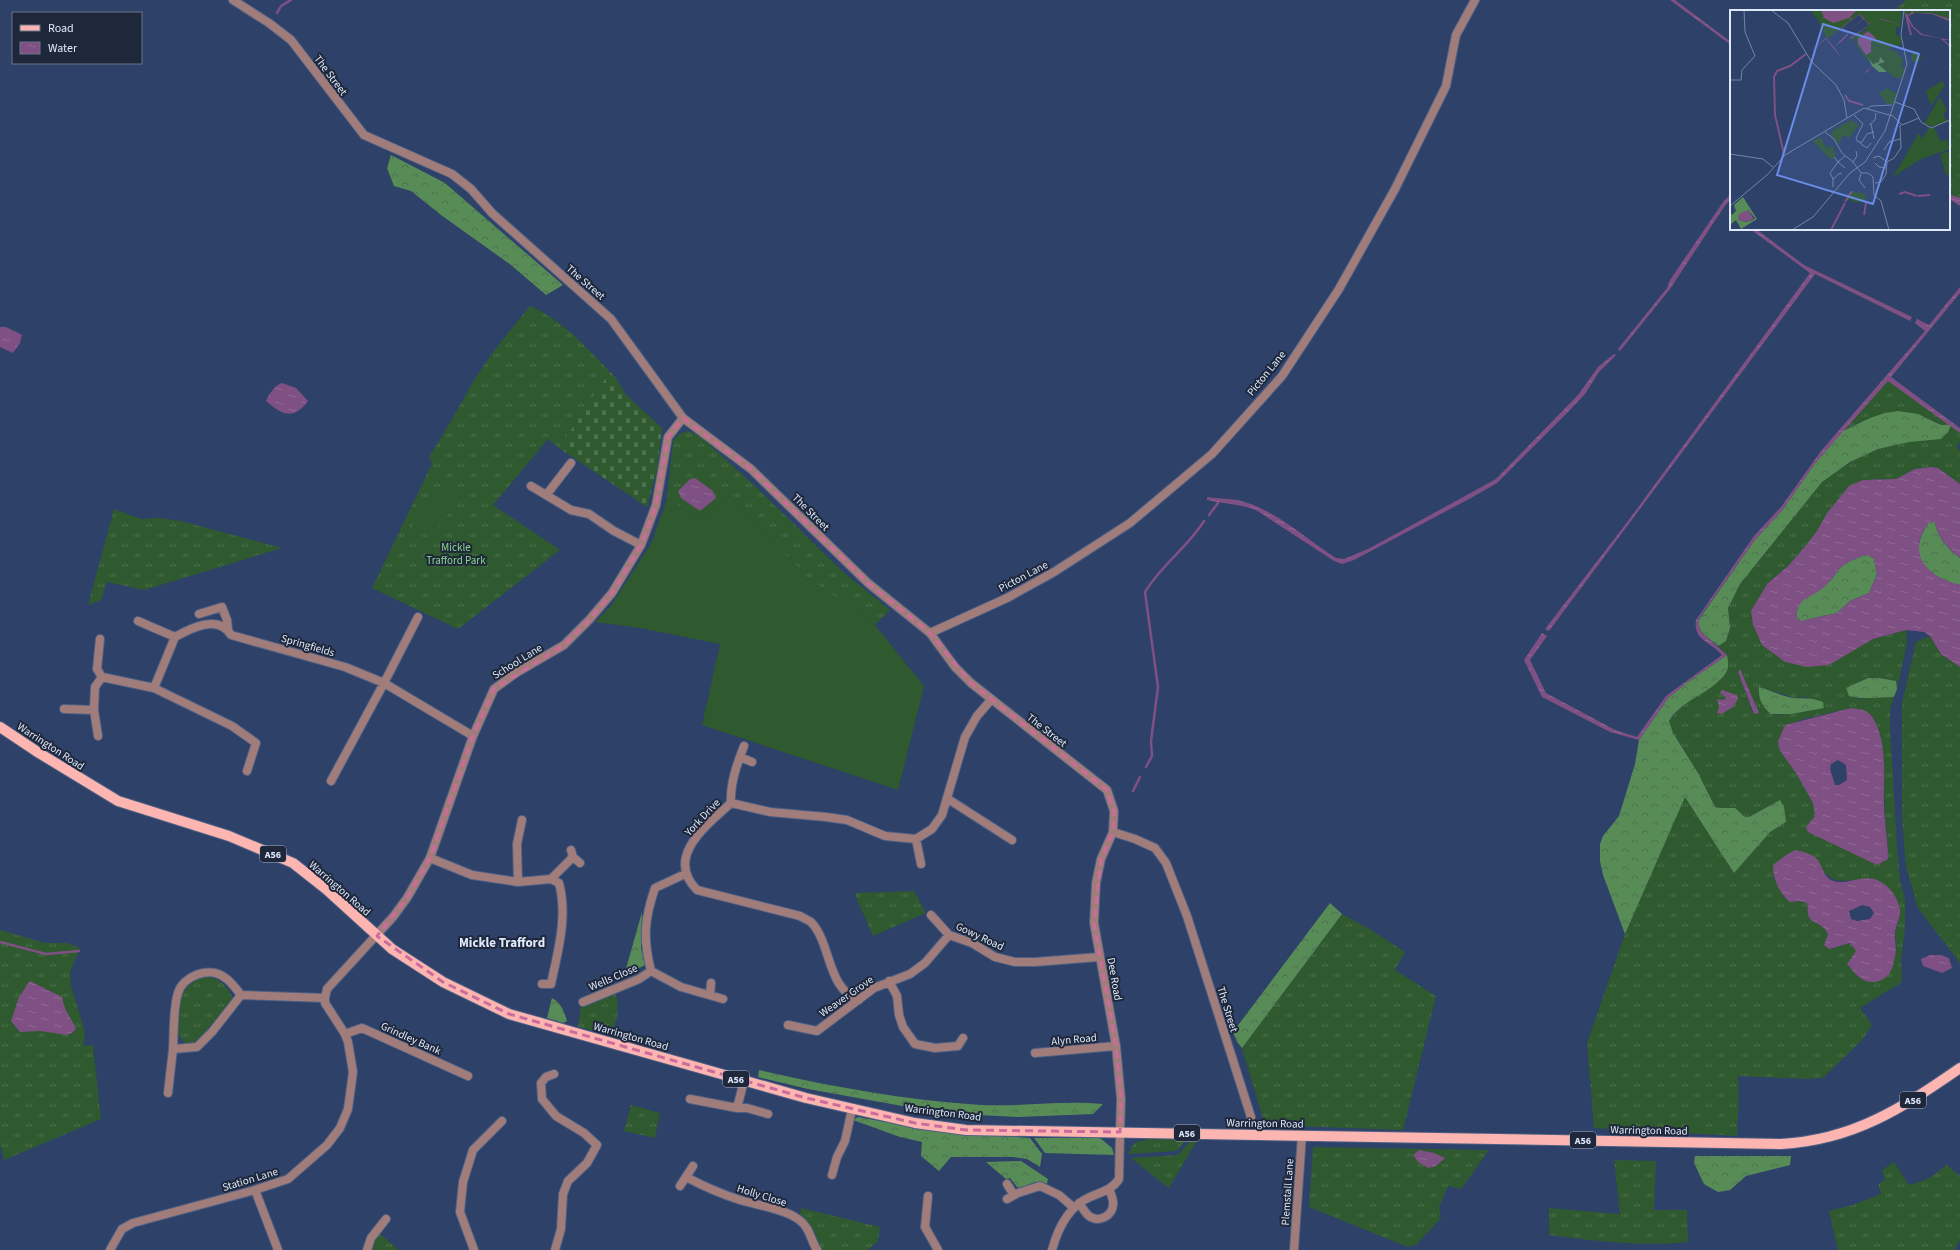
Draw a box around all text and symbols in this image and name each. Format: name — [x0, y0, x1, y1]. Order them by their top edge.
inset map — [1730, 10, 1950, 230]
legend — [12, 12, 142, 64]
text: Road — [48, 20, 74, 37]
text: Water — [48, 40, 78, 57]
street label: The Street — [310, 52, 351, 99]
street label: The Street — [563, 261, 609, 304]
street label: Picton Lane — [1244, 347, 1290, 399]
street label: The Street — [789, 490, 833, 535]
park label: Mickle Trafford Park — [426, 540, 486, 568]
street label: Picton Lane — [996, 557, 1051, 596]
street label: Springfields — [279, 631, 337, 660]
street label: School Lane — [489, 640, 546, 683]
street label: The Street — [1024, 710, 1070, 751]
street label: Warrington Road — [14, 719, 87, 774]
street label: York Drive — [680, 795, 724, 840]
road number: A56 — [260, 846, 286, 862]
street label: Warrington Road — [306, 857, 374, 919]
street label: Gowy Road — [953, 919, 1006, 954]
district label: Mickle Trafford — [459, 934, 545, 952]
street label: Dee Road — [1103, 956, 1126, 1002]
street label: Wells Close — [587, 960, 640, 994]
street label: Weaver Grove — [816, 972, 877, 1021]
street label: The Street — [1213, 984, 1242, 1034]
street label: Grindley Bank — [378, 1018, 444, 1059]
street label: Warrington Road — [592, 1019, 670, 1054]
street label: Alyn Road — [1051, 1030, 1097, 1049]
road number: A56 — [723, 1071, 749, 1087]
road number: A56 — [1900, 1092, 1926, 1108]
street label: Warrington Road — [904, 1100, 982, 1125]
street label: Warrington Road — [1226, 1115, 1304, 1132]
street label: Warrington Road — [1610, 1122, 1688, 1139]
road number: A56 — [1174, 1125, 1200, 1141]
road number: A56 — [1570, 1132, 1596, 1148]
street label: Plemstall Lane — [1278, 1157, 1297, 1226]
street label: Station Lane — [220, 1164, 280, 1195]
street label: Holly Close — [735, 1181, 789, 1210]

